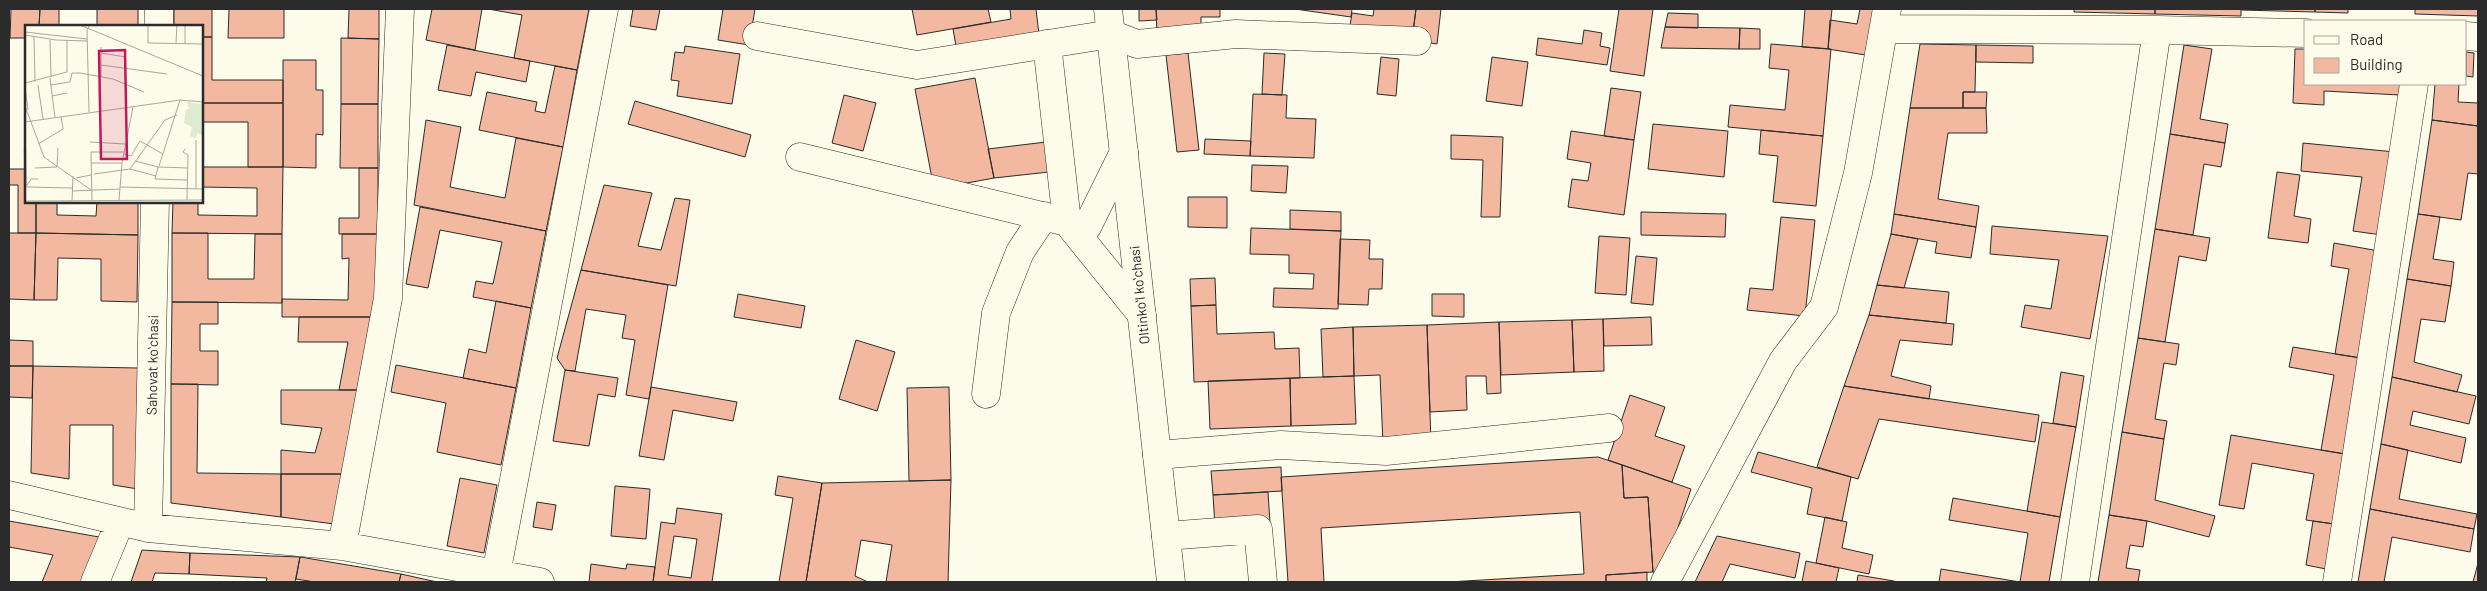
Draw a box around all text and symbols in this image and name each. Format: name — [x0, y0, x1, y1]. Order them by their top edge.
legend — [2304, 20, 2467, 85]
inset map — [25, 25, 202, 202]
text: Road — [2350, 30, 2383, 48]
text: Building — [2350, 55, 2403, 73]
street label: Oltinkoʻl koʻchasi — [1125, 245, 1153, 345]
street label: Sahovat koʻchasi — [143, 315, 161, 415]

